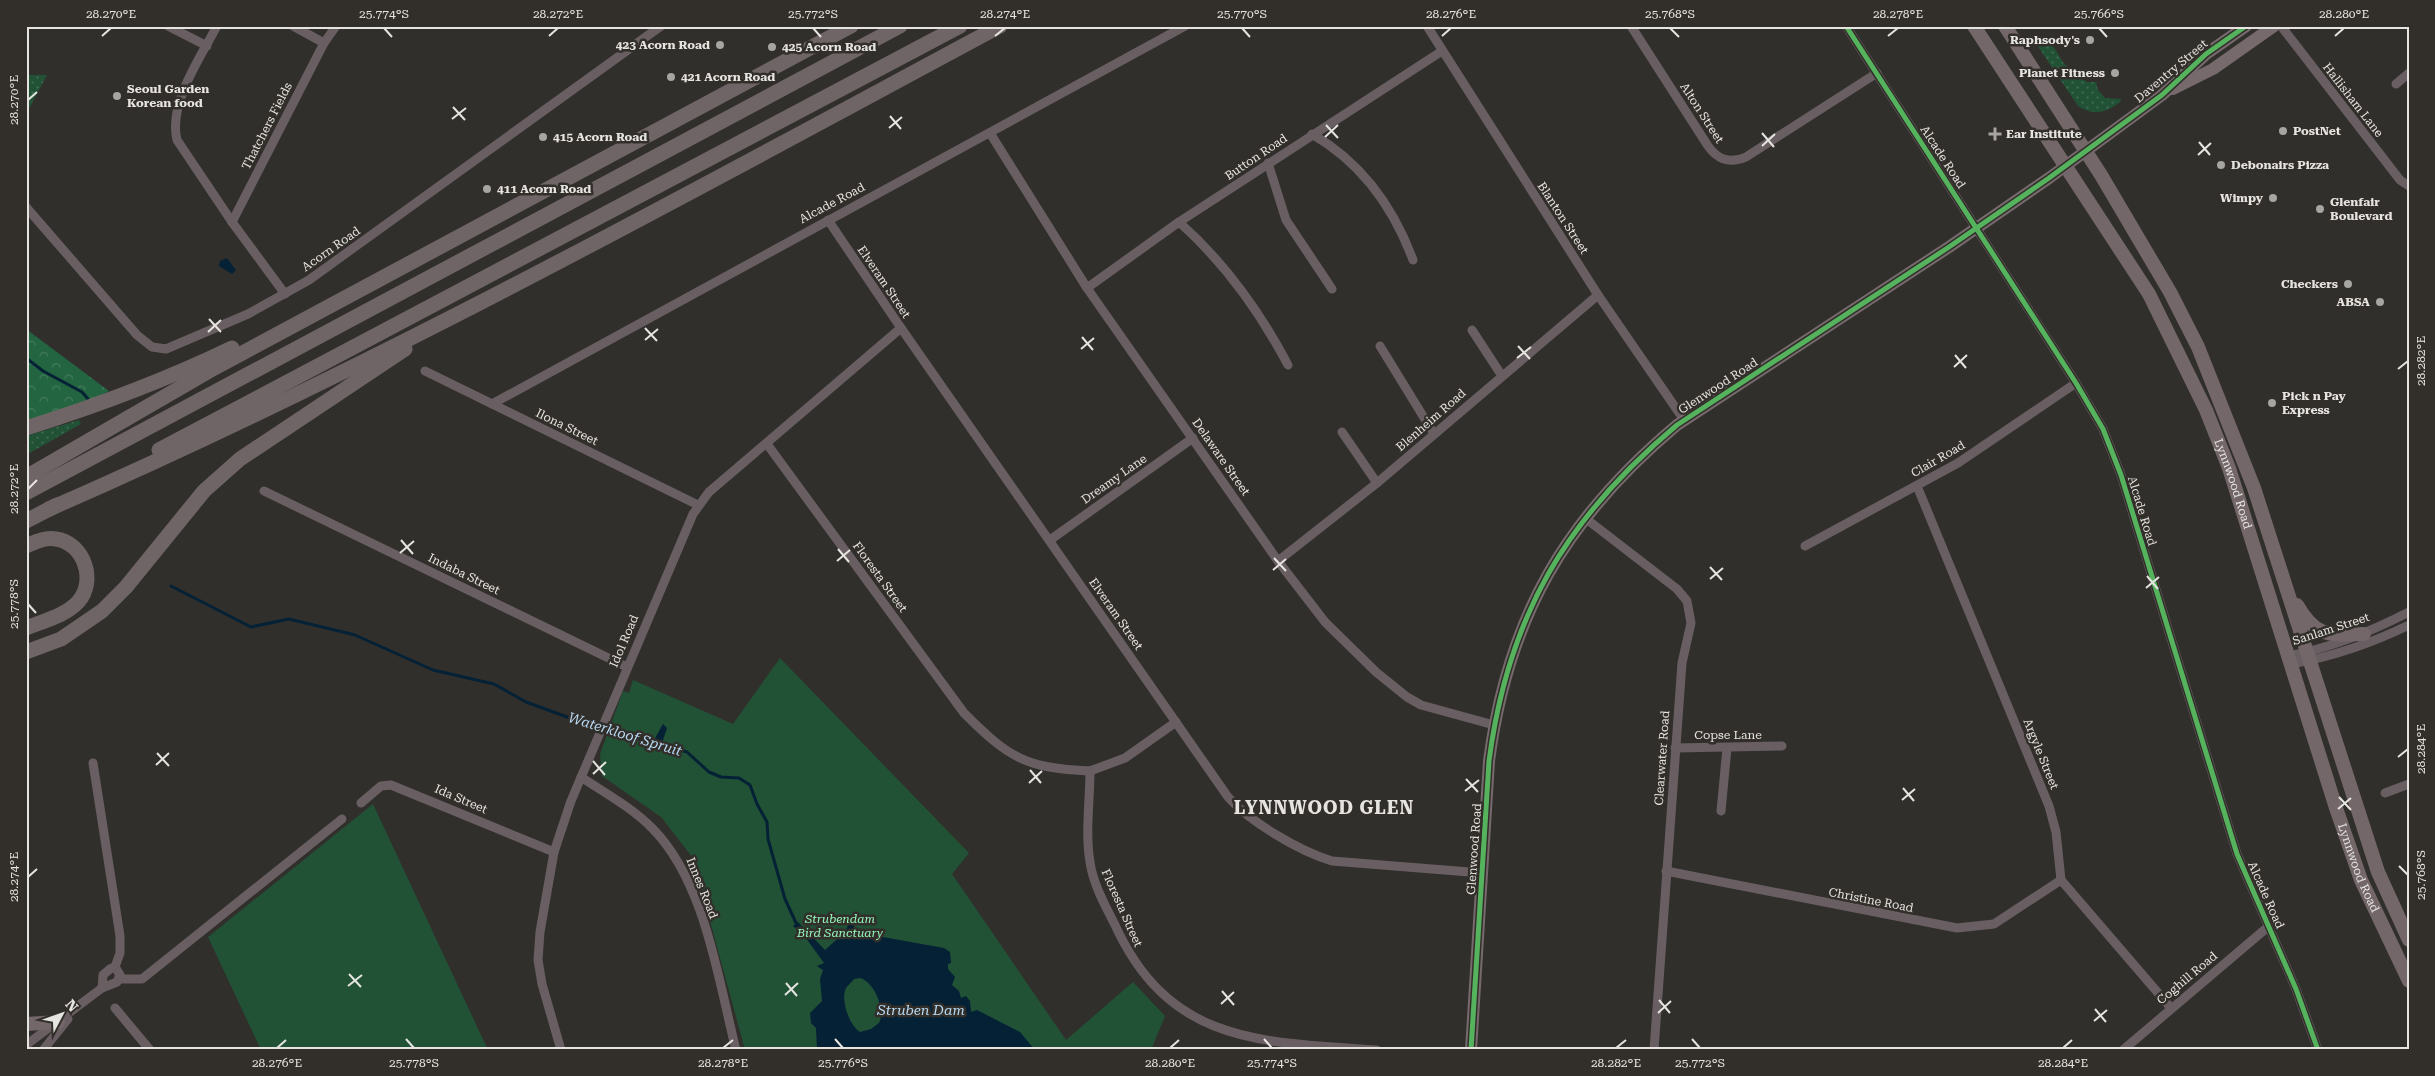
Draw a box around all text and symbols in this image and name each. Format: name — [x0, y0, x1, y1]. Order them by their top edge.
text: 28.270°E — [86, 7, 136, 21]
text: 25.774°S — [359, 7, 409, 21]
text: 28.272°E — [533, 7, 583, 21]
text: 25.772°S — [788, 7, 838, 21]
text: 28.274°E — [980, 7, 1030, 21]
text: 25.770°S — [1217, 7, 1267, 21]
text: 28.276°E — [1426, 7, 1476, 21]
text: 25.768°S — [1645, 7, 1695, 21]
text: 28.278°E — [1873, 7, 1923, 21]
text: 25.766°S — [2074, 7, 2124, 21]
text: 28.280°E — [2319, 7, 2369, 21]
place label: Raphsody's — [2010, 33, 2080, 47]
marker: Raphsody's — [2084, 34, 2096, 46]
street label: Daventry Street — [2132, 36, 2211, 106]
place label: 423 Acorn Road — [616, 38, 710, 52]
marker: 423 Acorn Road — [714, 39, 726, 51]
place label: 425 Acorn Road — [782, 40, 876, 54]
marker: 425 Acorn Road — [766, 41, 778, 53]
street label: Hallisham Lane — [2320, 60, 2386, 140]
place label: Planet Fitness — [2019, 66, 2105, 80]
marker: Planet Fitness — [2109, 67, 2121, 79]
place label: 421 Acorn Road — [681, 70, 775, 84]
marker: 421 Acorn Road — [665, 71, 677, 83]
text: 28.270°E — [7, 75, 21, 125]
street label: Thatchers Fields — [239, 80, 295, 172]
street label: Alton Street — [1677, 80, 1727, 146]
place label: Seoul Garden Korean food — [127, 82, 209, 110]
marker: Seoul Garden Korean food — [111, 90, 123, 102]
street label: Alcade Road — [1917, 123, 1969, 191]
place label: PostNet — [2293, 124, 2341, 138]
marker: PostNet — [2277, 125, 2289, 137]
marker: Ear Institute — [1988, 127, 2002, 141]
place label: Ear Institute — [2006, 127, 2082, 141]
place label: 415 Acorn Road — [553, 130, 647, 144]
marker: 415 Acorn Road — [537, 131, 549, 143]
street label: Button Road — [1222, 131, 1290, 183]
place label: Debonairs Pizza — [2231, 158, 2329, 172]
marker: Debonairs Pizza — [2215, 159, 2227, 171]
street label: Blanton Street — [1535, 179, 1592, 257]
street label: Alcade Road — [797, 180, 867, 226]
place label: 411 Acorn Road — [497, 182, 591, 196]
marker: 411 Acorn Road — [481, 183, 493, 195]
place label: Wimpy — [2220, 191, 2264, 205]
marker: Wimpy — [2267, 192, 2279, 204]
place label: Glenfair Boulevard — [2330, 195, 2392, 223]
marker: Glenfair Boulevard — [2314, 203, 2326, 215]
street label: Acorn Road — [299, 224, 363, 274]
street label: Elveram Street — [855, 243, 914, 321]
place label: Checkers — [2281, 277, 2338, 291]
marker: Checkers — [2342, 278, 2354, 290]
place label: ABSA — [2337, 295, 2370, 309]
marker: ABSA — [2374, 296, 2386, 308]
text: 28.282°E — [2414, 336, 2428, 386]
street label: Glenwood Road — [1676, 355, 1761, 417]
street label: Blenheim Road — [1393, 386, 1469, 454]
place label: Pick n Pay Express — [2282, 389, 2347, 417]
marker: Pick n Pay Express — [2266, 397, 2278, 409]
street label: Ilona Street — [534, 406, 601, 448]
street label: Delaware Street — [1189, 416, 1253, 499]
street label: Lynnwood Road — [2211, 437, 2255, 531]
street label: Clair Road — [1908, 438, 1968, 480]
street label: Dreamy Lane — [1079, 451, 1150, 507]
text: 28.272°E — [7, 464, 21, 514]
street label: Alcade Road — [2125, 474, 2159, 548]
street label: Floresta Street — [850, 539, 911, 615]
street label: Indaba Street — [426, 551, 503, 598]
street label: Elveram Street — [1086, 575, 1146, 653]
text: 25.778°S — [7, 579, 21, 629]
street label: Sanlam Street — [2291, 610, 2372, 648]
street label: Idol Road — [607, 612, 641, 669]
water label: Waterkloof Spruit — [566, 709, 684, 759]
street label: Clearwater Road — [1652, 710, 1672, 806]
street label: Argyle Street — [2020, 717, 2062, 792]
text: 28.284°E — [2414, 724, 2428, 774]
street label: Copse Lane — [1694, 728, 1762, 742]
street label: Ida Street — [432, 782, 490, 817]
district label: LYNNWOOD GLEN — [1234, 797, 1414, 818]
street label: Glenwood Road — [1464, 802, 1484, 895]
street label: Lynnwood Road — [2335, 821, 2382, 915]
text: 25.768°S — [2414, 850, 2428, 900]
text: 28.274°E — [7, 852, 21, 902]
street label: Innes Road — [683, 855, 721, 921]
street label: Alcade Road — [2245, 859, 2287, 931]
street label: Floresta Street — [1099, 867, 1146, 950]
street label: Christine Road — [1827, 885, 1915, 915]
park label: Strubendam Bird Sanctuary — [796, 912, 884, 940]
street label: Coghill Road — [2154, 949, 2220, 1007]
north arrow — [38, 988, 88, 1038]
text: N — [62, 996, 82, 1015]
water label: Struben Dam — [876, 1002, 965, 1018]
text: 28.276°E — [252, 1056, 302, 1070]
text: 25.778°S — [389, 1056, 439, 1070]
text: 28.278°E — [698, 1056, 748, 1070]
text: 25.776°S — [818, 1056, 868, 1070]
text: 28.280°E — [1145, 1056, 1195, 1070]
text: 25.774°S — [1247, 1056, 1297, 1070]
text: 28.282°E — [1591, 1056, 1641, 1070]
text: 25.772°S — [1675, 1056, 1725, 1070]
text: 28.284°E — [2038, 1056, 2088, 1070]

